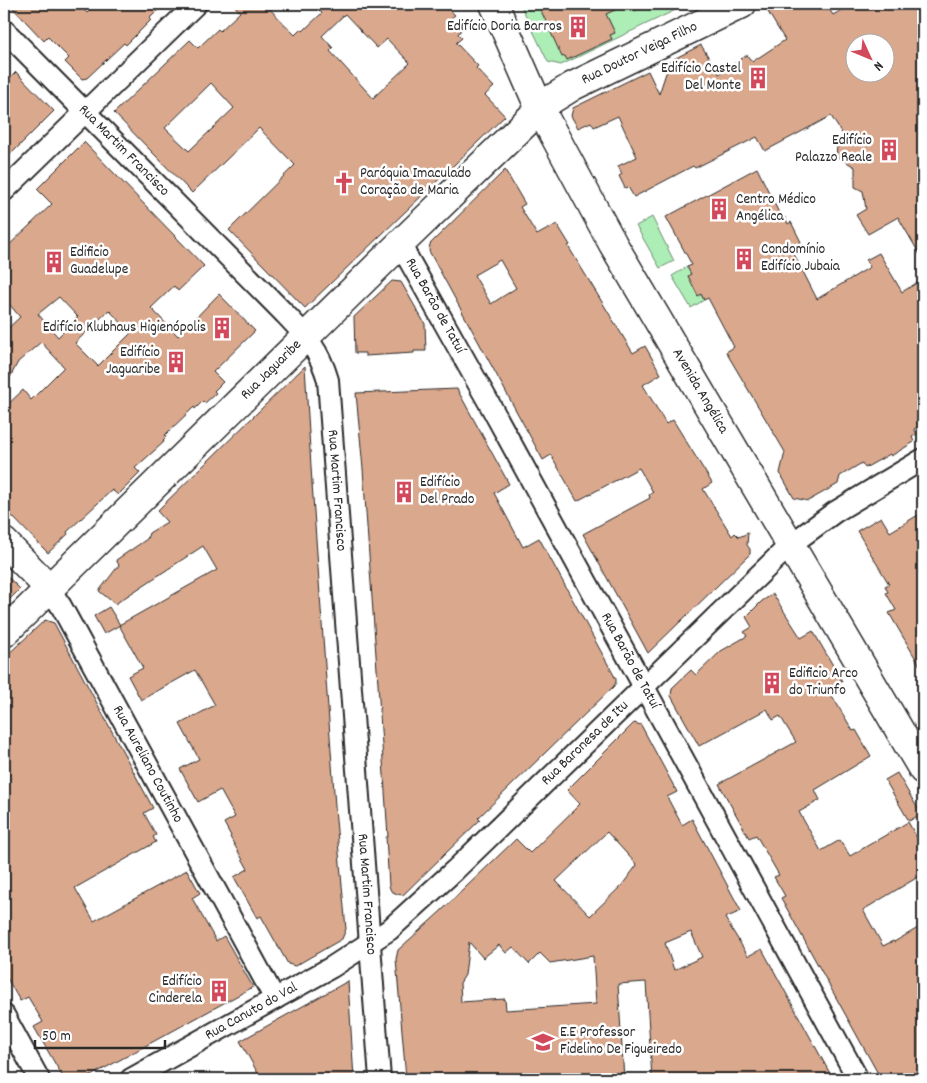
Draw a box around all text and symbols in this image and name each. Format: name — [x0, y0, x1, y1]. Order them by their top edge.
building icon: Edifício Doria Barros — [565, 14, 591, 40]
place label: Edifício Doria Barros — [447, 16, 562, 38]
street label: Rua Doutor Veiga Filho — [578, 16, 702, 91]
north arrow — [844, 32, 894, 82]
text: N — [868, 56, 888, 75]
place label: Edifício Castel Del Monte — [661, 58, 741, 97]
building icon: Edifício Castel Del Monte — [745, 65, 771, 91]
street label: Rua Martim Francisco — [73, 100, 174, 202]
place label: Edifício Palazzo Reale — [795, 130, 872, 169]
building icon: Edifício Palazzo Reale — [876, 137, 902, 163]
place label: Paróquia Imaculado Coração de Maria — [360, 163, 472, 202]
church icon: Paróquia Imaculado Coração de Maria — [331, 170, 357, 196]
place label: Centro Médico Angélica — [736, 189, 816, 228]
building icon: Centro Médico Angélica — [706, 196, 732, 222]
place label: Condomínio Edifício Jubaia — [761, 239, 841, 278]
place label: Edificio Guadelupe — [70, 242, 129, 281]
building icon: Condomínio Edifício Jubaia — [731, 246, 757, 272]
building icon: Edificio Guadelupe — [41, 249, 67, 275]
street label: Rua Barão de Tatuí — [399, 254, 471, 359]
building icon: Edifício Klubhaus Higienópolis — [209, 315, 235, 341]
place label: Edifício Klubhaus Higienópolis — [43, 317, 206, 339]
street label: Rua Jaguaribe — [236, 335, 307, 405]
place label: Edifício Jaguaribe — [106, 342, 160, 381]
street label: Avenida Angélica — [666, 344, 734, 439]
building icon: Edifício Jaguaribe — [163, 349, 189, 375]
street label: Rua Martim Francisco — [321, 429, 352, 552]
place label: Edifício Del Prado — [420, 472, 475, 511]
building icon: Edifício Del Prado — [391, 479, 417, 505]
street label: Rua Barão de Tatuí — [595, 609, 666, 714]
place label: Edificio Arco do Triunfo — [789, 663, 858, 702]
building icon: Edificio Arco do Triunfo — [759, 670, 785, 696]
street label: Rua Baronesa de Itu — [537, 696, 634, 791]
street label: Rua Aureliano Coutinho — [106, 702, 188, 827]
street label: Rua Martim Francisco — [351, 833, 382, 956]
place label: Edifício Cinderela — [149, 971, 203, 1010]
street label: Rua Canuto do Val — [201, 977, 302, 1046]
building icon: Edifício Cinderela — [206, 978, 232, 1004]
scale bar — [35, 1018, 165, 1050]
place label: E.E Professor Fidelino De Figueiredo — [560, 1022, 682, 1061]
text: 50 m — [42, 1026, 71, 1048]
school or university icon: E.E Professor Fidelino De Figueiredo — [530, 1029, 556, 1055]

